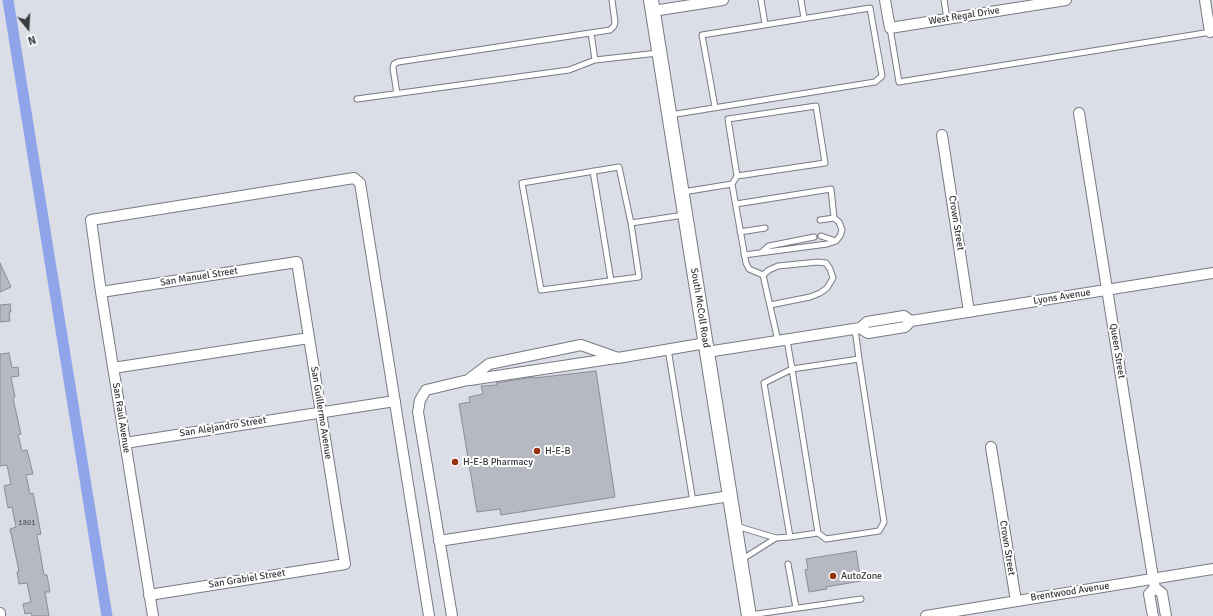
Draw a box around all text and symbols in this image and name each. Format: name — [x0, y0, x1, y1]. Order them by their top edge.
street label: West Regal Drive — [928, 4, 1000, 28]
north arrow — [8, 8, 48, 48]
text: N — [26, 33, 38, 47]
street label: Crown Street — [946, 195, 966, 251]
street label: San Manuel Street — [159, 265, 239, 289]
street label: South McColl Road — [688, 267, 712, 349]
street label: Lyons Avenue — [1033, 287, 1091, 307]
street label: Queen Street — [1107, 323, 1127, 379]
street label: San Guillermo Avenue — [308, 366, 334, 460]
street label: San Raul Avenue — [110, 382, 132, 454]
street label: San Alejandro Street — [179, 414, 267, 440]
place label: H-E-B — [545, 445, 570, 457]
marker: H-E-B — [532, 446, 542, 456]
place label: H-E-B Pharmacy — [463, 456, 533, 468]
marker: H-E-B Pharmacy — [450, 457, 460, 467]
house number: 1801 — [18, 518, 36, 528]
street label: Crown Street — [997, 520, 1017, 576]
street label: San Grabiel Street — [208, 567, 286, 591]
place label: AutoZone — [841, 570, 882, 582]
marker: AutoZone — [828, 571, 838, 581]
street label: Brentwood Avenue — [1030, 580, 1110, 604]

